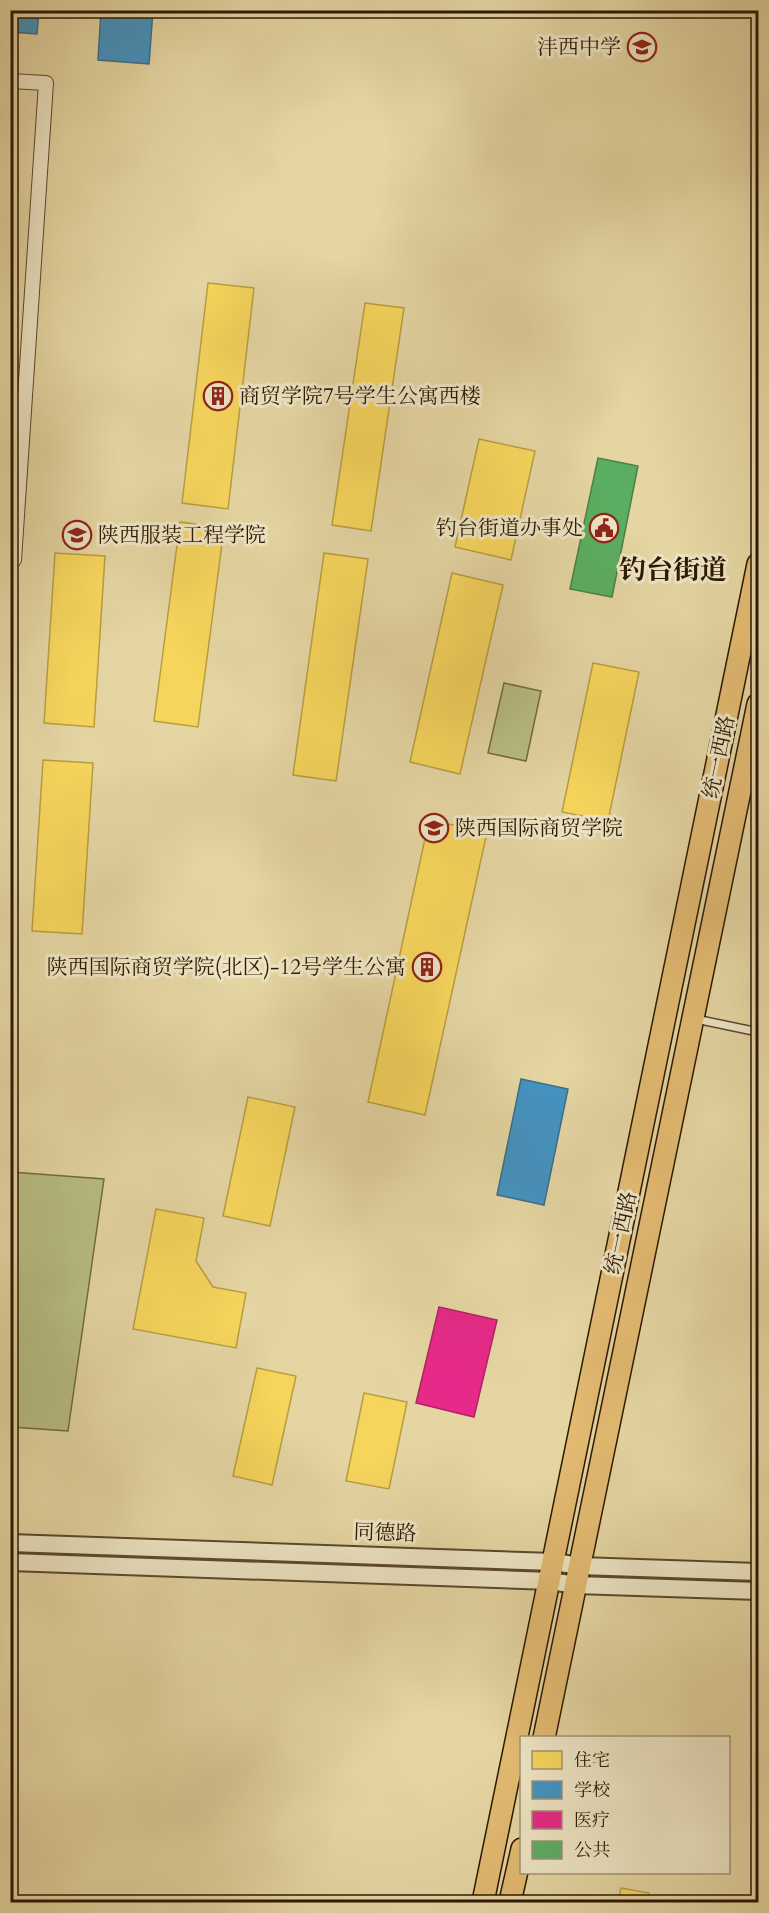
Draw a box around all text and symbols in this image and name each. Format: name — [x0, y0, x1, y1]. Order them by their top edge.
school or university icon: 沣西中学 — [626, 31, 658, 63]
place label: 沣西中学 — [537, 33, 621, 62]
building icon: 商贸学院7号学生公寓西楼 — [202, 380, 234, 412]
place label: 商贸学院7号学生公寓西楼 — [239, 382, 481, 411]
public building icon: 钓台街道办事处 — [588, 512, 620, 544]
place label: 钓台街道办事处 — [436, 514, 583, 543]
school or university icon: 陕西服装工程学院 — [61, 519, 93, 551]
place label: 陕西服装工程学院 — [98, 521, 266, 550]
district label: 钓台街道 — [619, 552, 727, 589]
street label: 统一西路 — [696, 713, 742, 801]
school or university icon: 陕西国际商贸学院 — [418, 812, 450, 844]
place label: 陕西国际商贸学院 — [455, 814, 623, 843]
building icon: 陕西国际商贸学院(北区)-12号学生公寓 — [411, 951, 443, 983]
place label: 陕西国际商贸学院(北区)-12号学生公寓 — [47, 953, 406, 982]
street label: 统一西路 — [598, 1189, 644, 1277]
street label: 同德路 — [353, 1517, 417, 1549]
legend — [520, 1736, 730, 1874]
text: 住宅 — [574, 1748, 610, 1773]
text: 学校 — [574, 1778, 610, 1803]
text: 医疗 — [574, 1808, 610, 1833]
text: 公共 — [574, 1838, 610, 1863]

